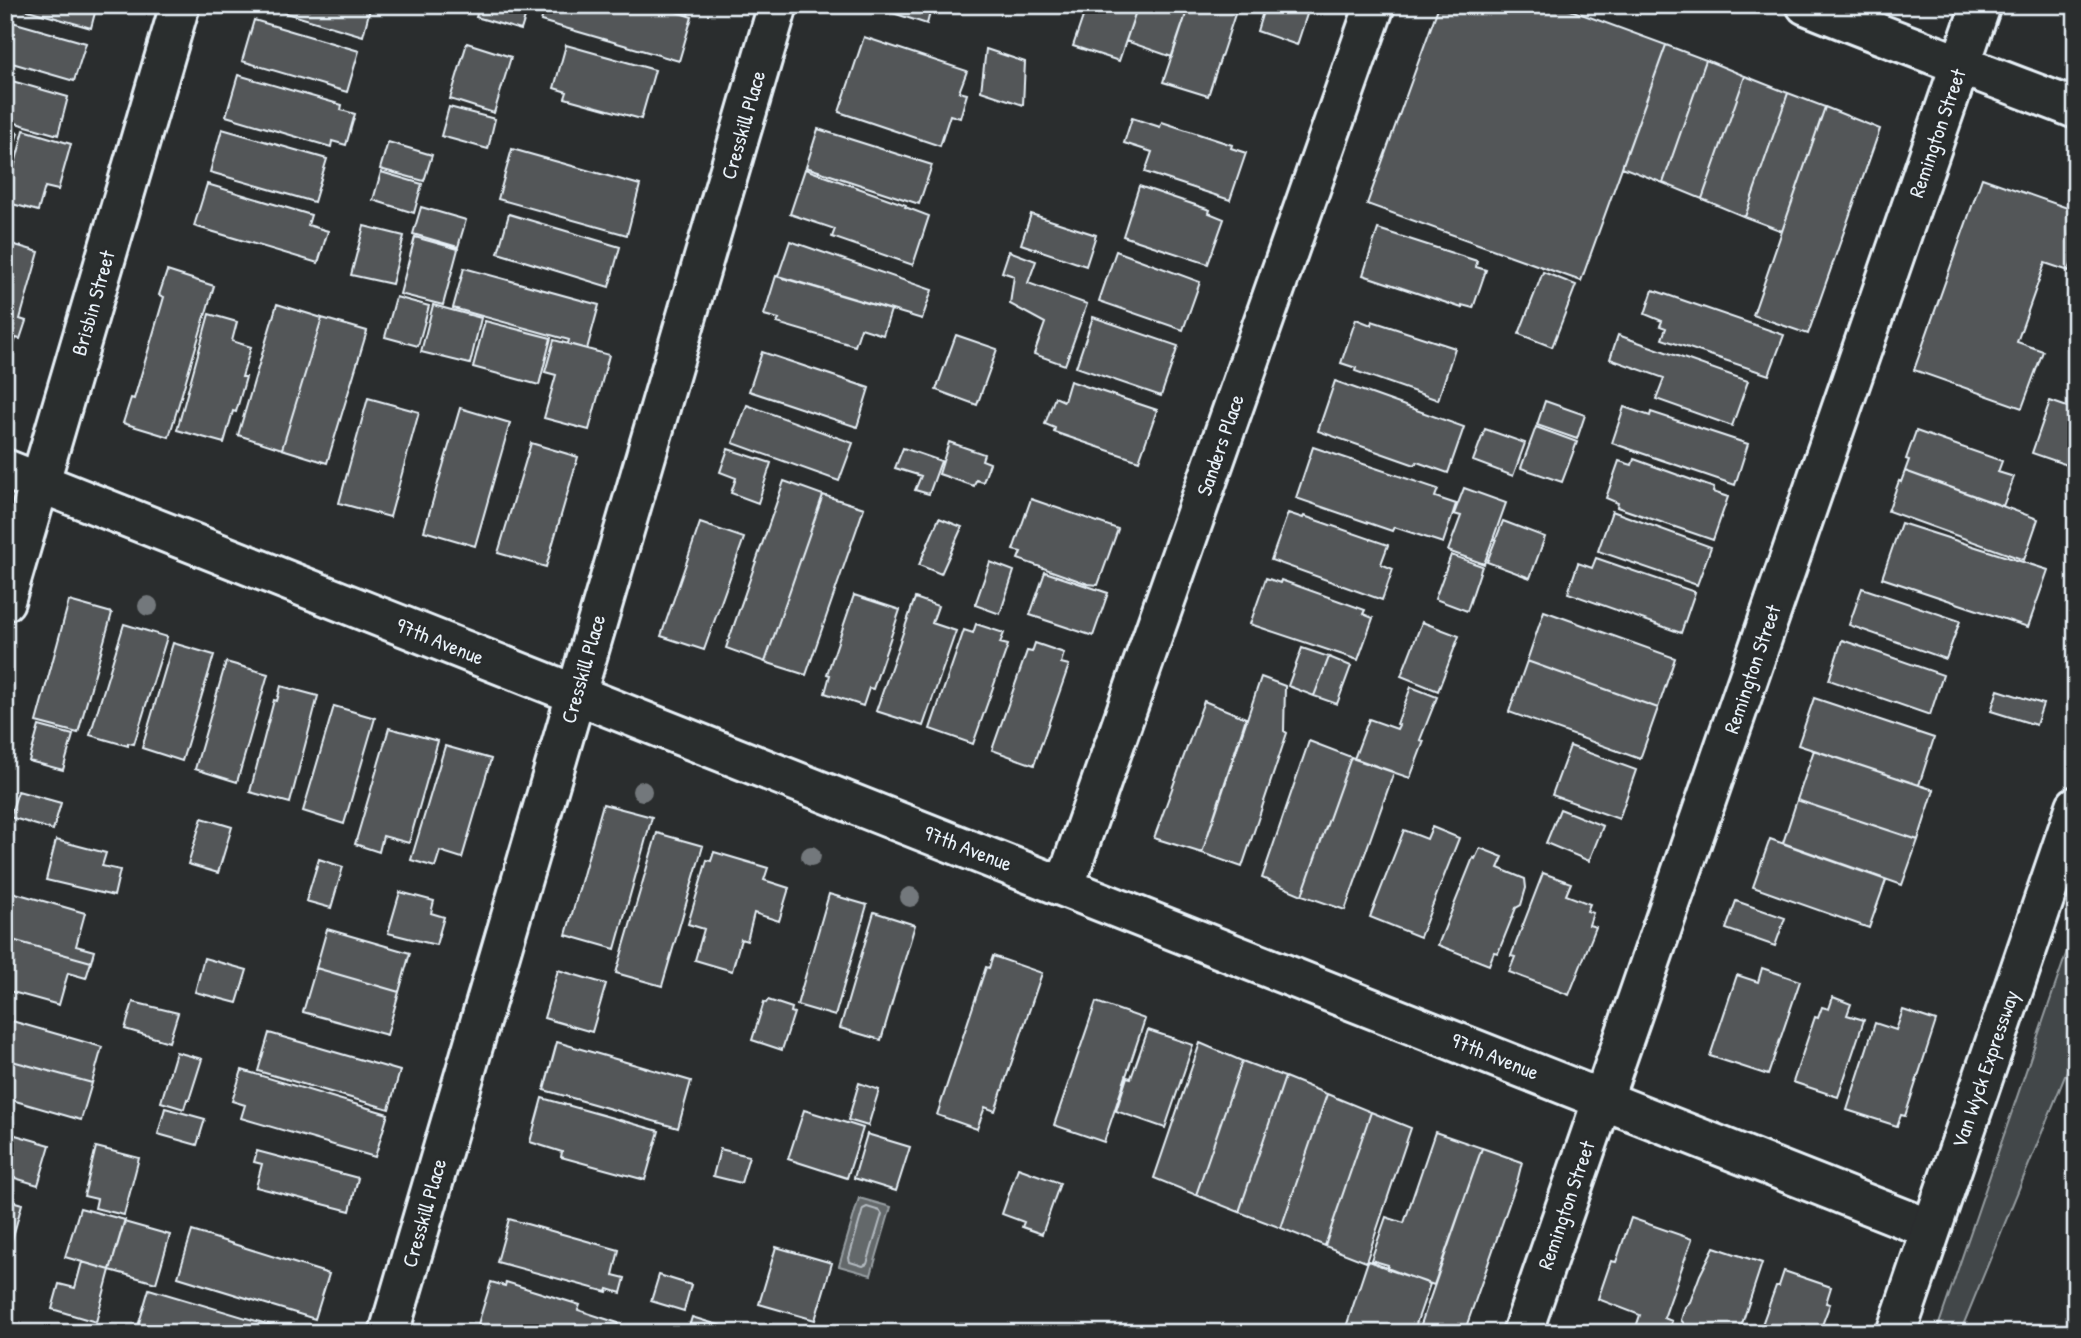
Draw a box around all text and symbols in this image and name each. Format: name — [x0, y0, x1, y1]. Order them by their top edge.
street label: Remington Street — [1901, 64, 1973, 201]
street label: Cresskill Place — [714, 67, 772, 183]
street label: Brisbin Street — [64, 246, 122, 359]
street label: Sanders Place — [1189, 390, 1251, 500]
street label: Remington Street — [1716, 600, 1788, 737]
street label: 97th Avenue — [392, 610, 488, 672]
street label: Cresskill Place — [554, 611, 612, 727]
street label: 97th Avenue — [920, 818, 1016, 878]
street label: Van Wyck Expressway — [1944, 986, 2026, 1152]
street label: 97th Avenue — [1447, 1025, 1543, 1087]
street label: Remington Street — [1530, 1136, 1602, 1273]
street label: Cresskill Place — [395, 1155, 453, 1271]

